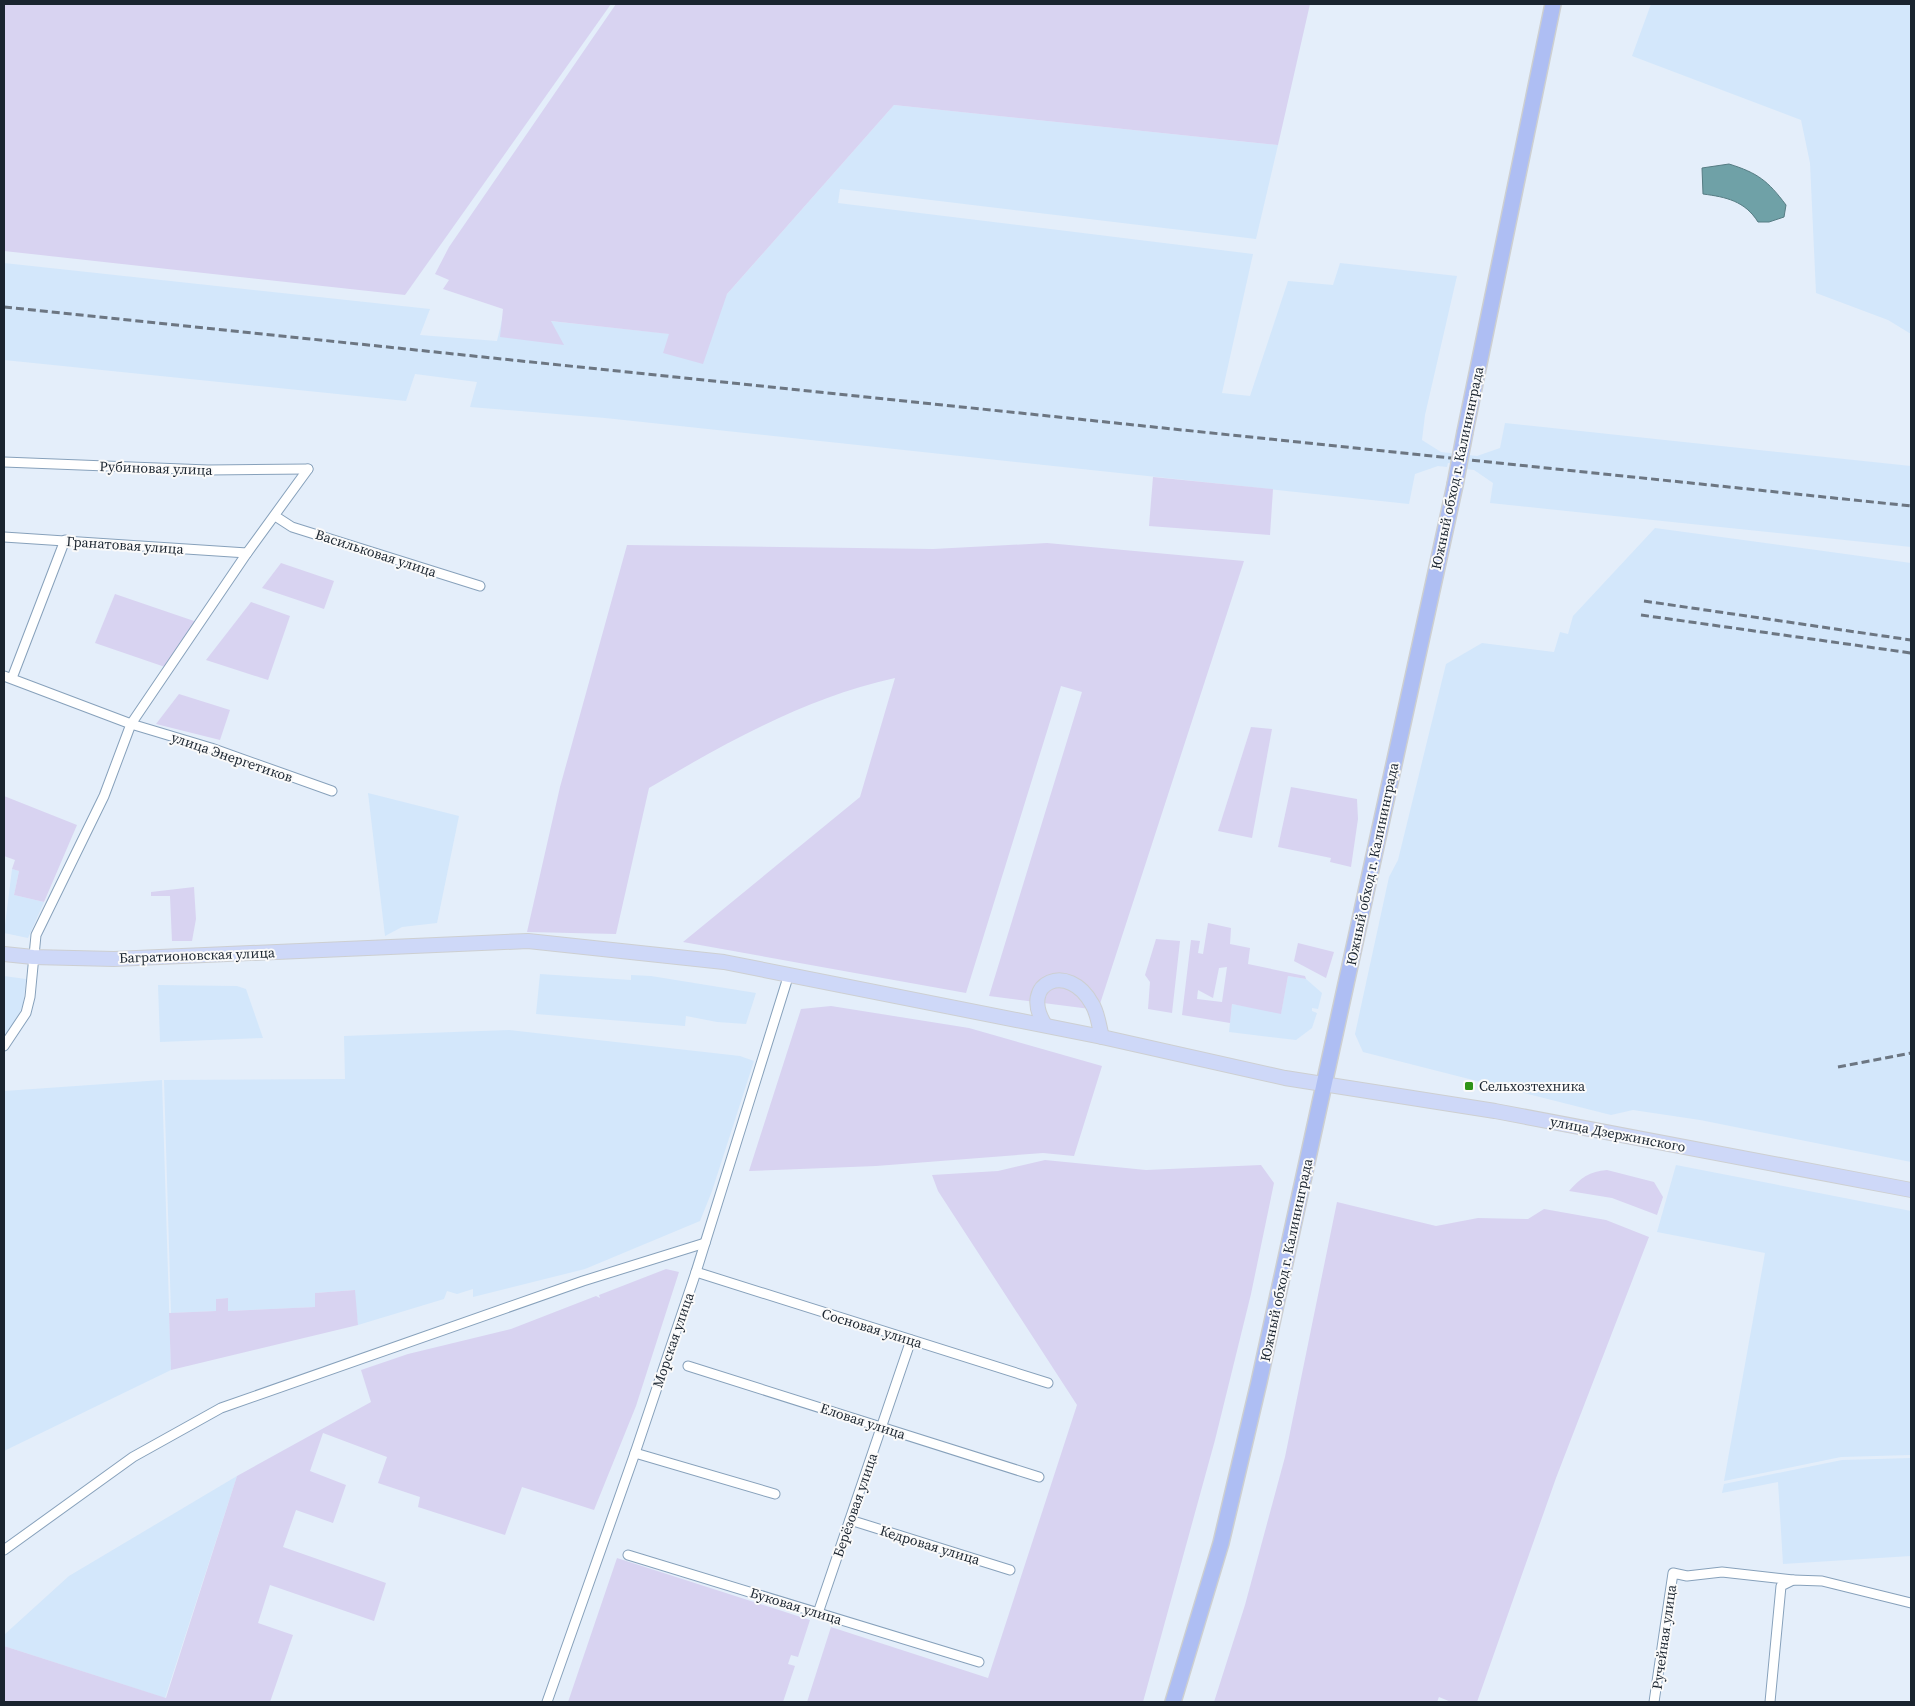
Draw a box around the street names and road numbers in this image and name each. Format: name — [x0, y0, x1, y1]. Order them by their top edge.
street label: Южный обход г. Калининграда — [1426, 364, 1488, 571]
street label: Рубиновая улица — [99, 456, 214, 480]
street label: Васильковая улица — [313, 524, 440, 582]
street label: Гранатовая улица — [66, 531, 185, 559]
street label: улица Энергетиков — [169, 727, 295, 787]
street label: Южный обход г. Калининграда — [1341, 760, 1403, 967]
street label: Багратионовская улица — [119, 942, 276, 968]
street label: улица Дзержинского — [1549, 1111, 1688, 1157]
street label: Южный обход г. Калининграда — [1255, 1156, 1317, 1363]
street label: Морская улица — [647, 1289, 699, 1390]
street label: Сосновая улица — [819, 1303, 926, 1353]
street label: Еловая улица — [818, 1398, 909, 1444]
street label: Берёзовая улица — [828, 1449, 883, 1560]
street label: Кедровая улица — [877, 1520, 983, 1570]
street label: Ручейная улица — [1647, 1582, 1681, 1691]
street label: Буковая улица — [748, 1583, 845, 1630]

